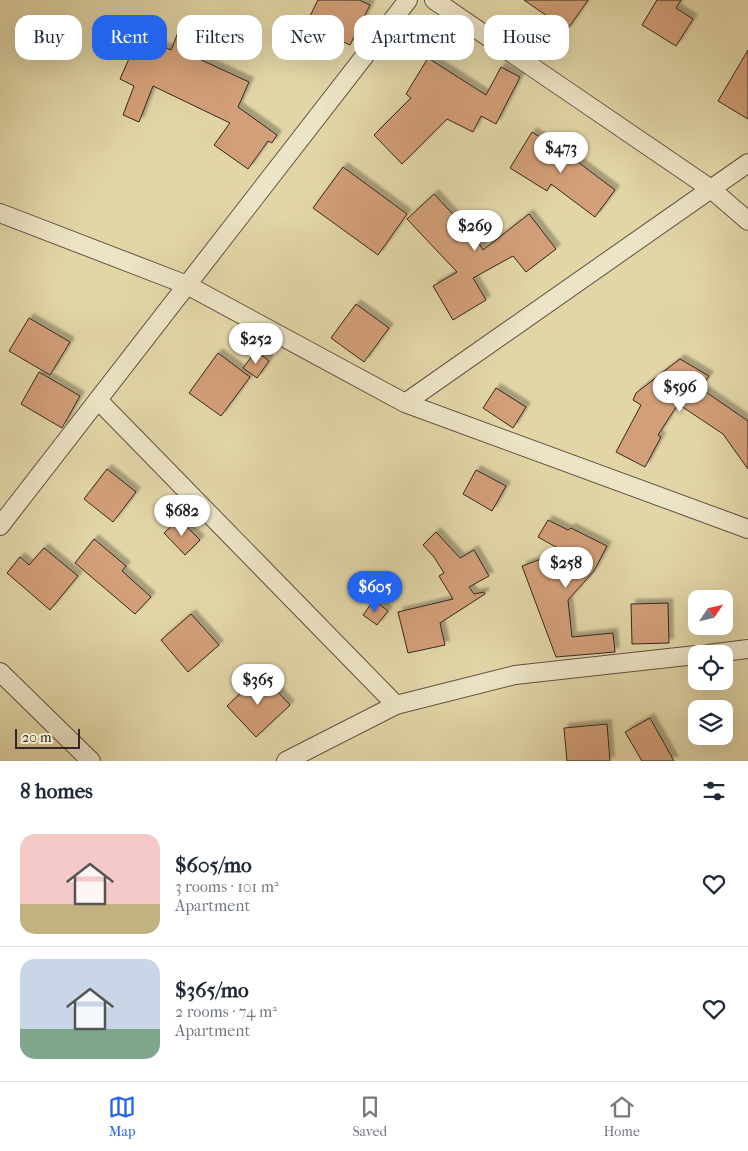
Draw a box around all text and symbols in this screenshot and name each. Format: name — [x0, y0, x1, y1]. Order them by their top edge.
chip: Buy — [15, 15, 82, 60]
chip: Rent — [92, 15, 167, 60]
chip: Filters — [177, 15, 262, 60]
chip: New — [272, 15, 344, 60]
chip: Apartment — [354, 15, 474, 60]
chip: House — [484, 15, 569, 60]
pin: $473 — [531, 132, 591, 174]
text: $473 — [545, 138, 577, 157]
pin: $269 — [445, 210, 505, 252]
text: $269 — [458, 216, 492, 235]
pin: $252 — [226, 322, 286, 365]
text: $252 — [240, 329, 272, 348]
pin: $596 — [650, 370, 710, 413]
text: $596 — [664, 377, 696, 396]
pin: $682 — [152, 494, 212, 537]
text: $682 — [165, 501, 199, 520]
pin: $258 — [536, 546, 596, 589]
text: $258 — [550, 553, 582, 572]
pin: $605 — [345, 570, 405, 613]
text: $605 — [358, 577, 392, 596]
north arrow — [688, 590, 732, 635]
map controls — [688, 590, 733, 745]
button: locate — [688, 645, 733, 690]
pin: $365 — [228, 664, 288, 706]
text: $365 — [243, 670, 273, 689]
button: layers — [688, 700, 733, 745]
scale bar — [15, 726, 80, 749]
text: 20 m — [22, 729, 52, 746]
icon: filters — [700, 777, 728, 805]
text: 8 homes — [20, 779, 93, 803]
text: $605/mo — [175, 853, 252, 877]
icon: home — [60, 854, 120, 914]
icon: heart — [700, 870, 728, 898]
text: 3 rooms · 101 m² — [175, 877, 278, 896]
text: Apartment — [175, 896, 250, 915]
text: $365/mo — [175, 978, 249, 1002]
icon: home — [60, 979, 120, 1039]
icon: heart — [700, 995, 728, 1023]
text: 2 rooms · 74 m² — [175, 1002, 277, 1021]
text: Apartment — [175, 1021, 250, 1040]
tab: Map — [108, 1093, 136, 1140]
tab: Saved — [352, 1093, 387, 1140]
tab: Home — [603, 1093, 640, 1140]

